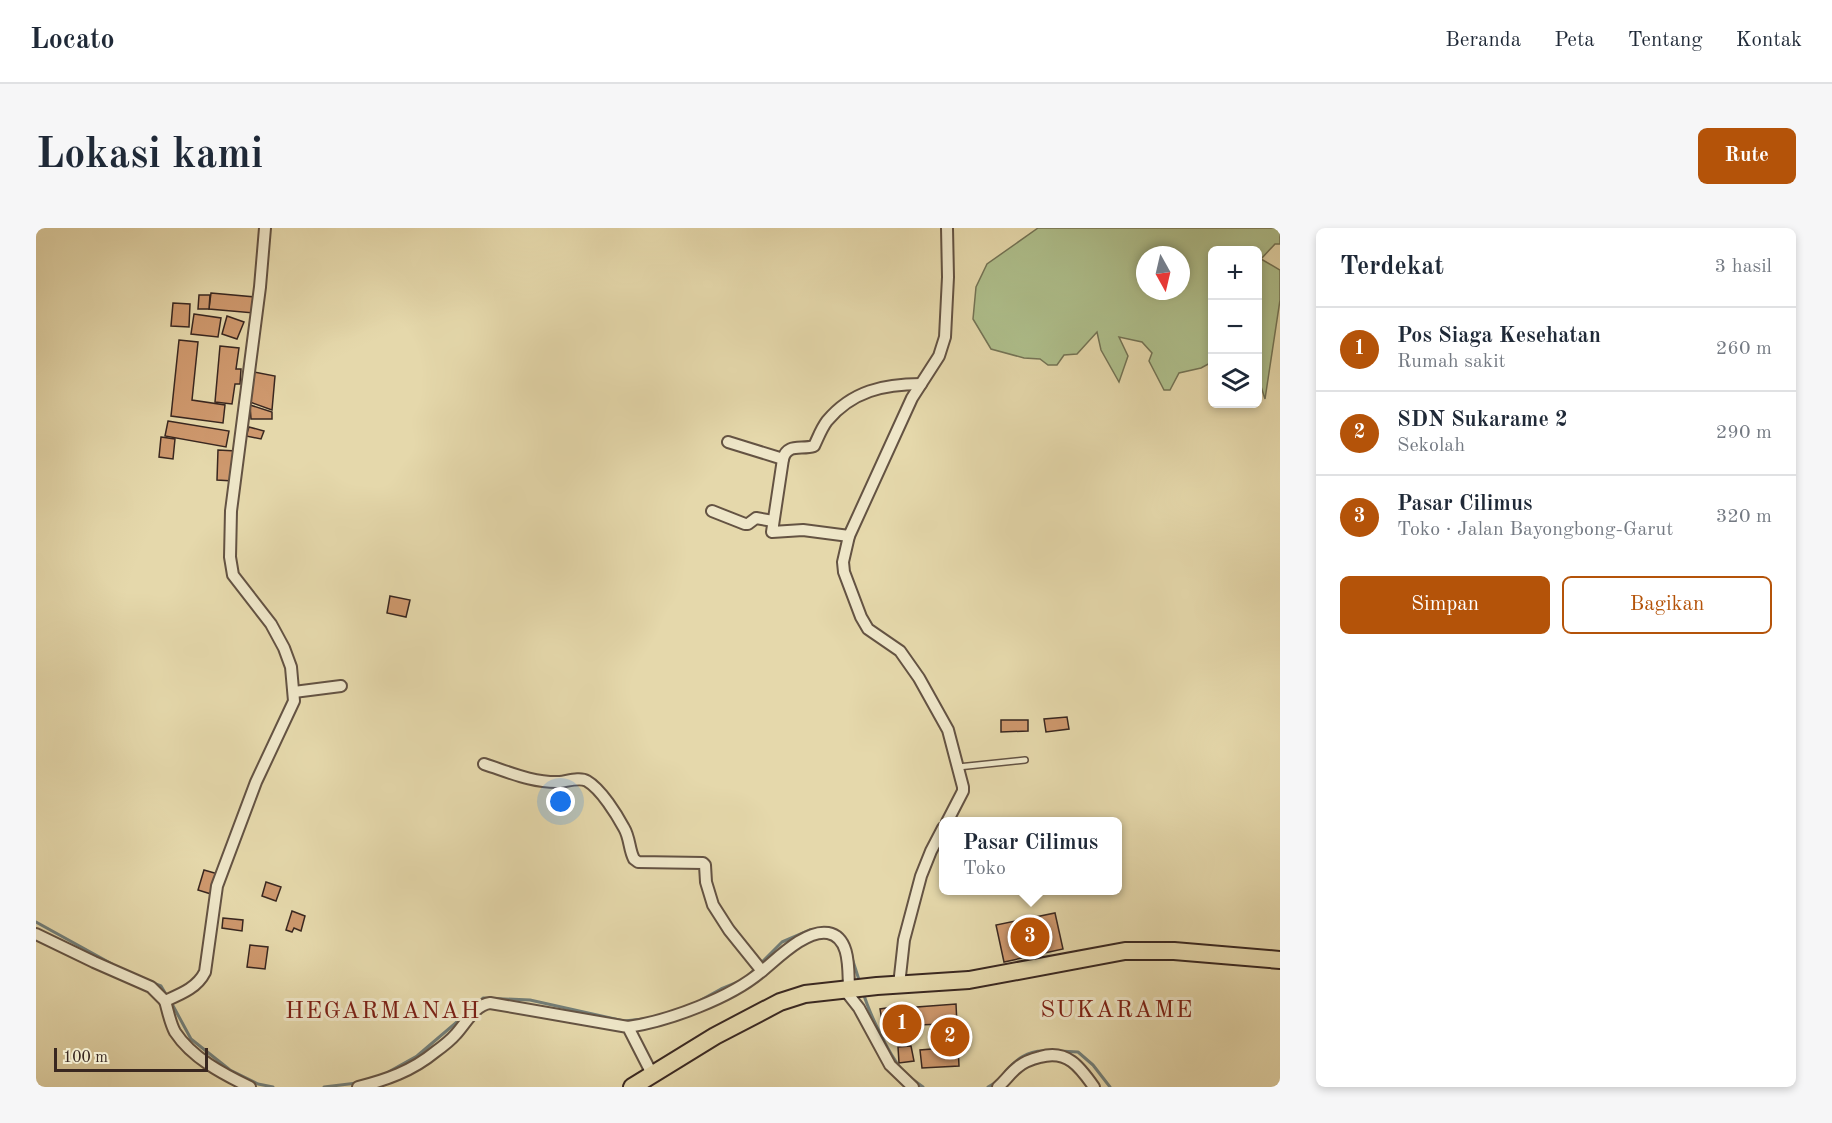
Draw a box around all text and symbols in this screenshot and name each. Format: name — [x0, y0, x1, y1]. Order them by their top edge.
text: Locato — [30, 27, 115, 55]
text: Beranda — [1445, 30, 1521, 51]
text: Peta — [1554, 30, 1595, 51]
text: Tentang — [1628, 30, 1703, 51]
text: Kontak — [1736, 30, 1802, 51]
button: Rute — [1698, 128, 1796, 184]
text: Lokasi kami — [36, 135, 263, 177]
north arrow — [1136, 246, 1190, 300]
map controls — [1208, 246, 1262, 408]
button: + — [1208, 246, 1262, 300]
text: Terdekat — [1340, 254, 1444, 280]
text: 3 hasil — [1715, 257, 1772, 277]
button: − — [1208, 300, 1262, 354]
text: Pos Siaga Kesehatan — [1397, 325, 1601, 347]
text: 1 — [1354, 339, 1365, 359]
text: 260 m — [1716, 339, 1772, 359]
text: Rumah sakit — [1397, 352, 1506, 372]
button: layers — [1208, 354, 1262, 408]
text: SDN Sukarame 2 — [1397, 409, 1568, 431]
text: 2 — [1354, 423, 1365, 443]
text: 290 m — [1716, 423, 1772, 443]
text: Sekolah — [1397, 436, 1465, 456]
text: Pasar Cilimus — [1397, 493, 1532, 515]
text: 3 — [1354, 507, 1365, 527]
text: 320 m — [1716, 507, 1772, 527]
text: Toko · Jalan Bayongbong-Garut — [1397, 520, 1673, 540]
button: Simpan — [1340, 576, 1550, 634]
button: Bagikan — [1562, 576, 1772, 634]
your location — [546, 787, 575, 816]
popup — [939, 817, 1122, 895]
text: Pasar Cilimus — [963, 832, 1098, 854]
text: Toko — [963, 859, 1006, 879]
pin: 3 — [1010, 914, 1050, 960]
district label: SUKARAME — [1040, 999, 1194, 1023]
district label: HEGARMANAH — [285, 1000, 481, 1024]
pin: 1 — [882, 1002, 922, 1046]
pin: 2 — [930, 1014, 970, 1060]
scale bar — [54, 1045, 208, 1072]
text: 100 m — [63, 1050, 108, 1066]

